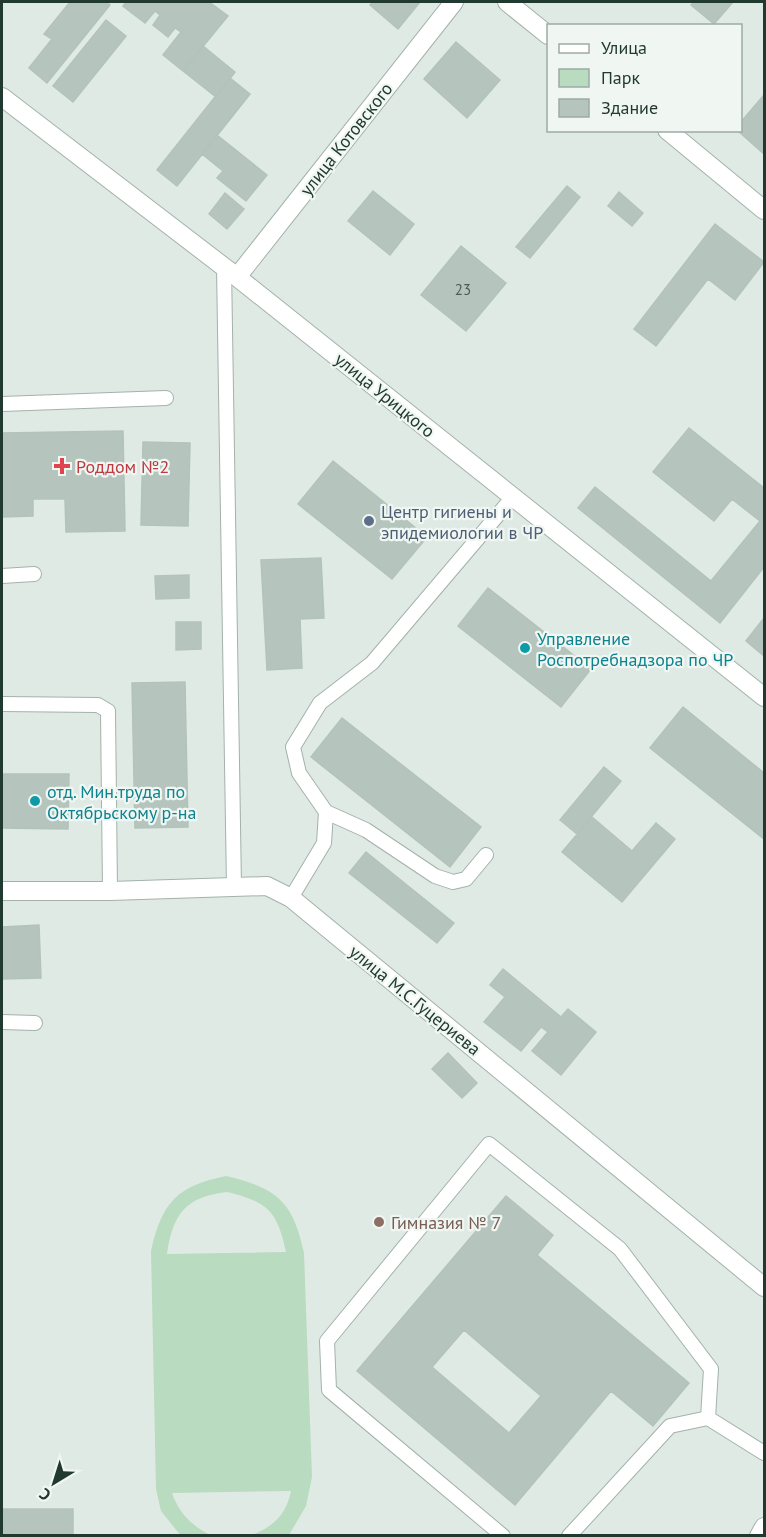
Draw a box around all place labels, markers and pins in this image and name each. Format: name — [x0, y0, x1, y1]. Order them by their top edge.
place label: Роддом №2 — [76, 455, 169, 478]
marker: Роддом №2 — [53, 457, 71, 475]
place label: Центр гигиены и эпидемиологии в ЧР — [381, 500, 543, 544]
marker: Центр гигиены и эпидемиологии в ЧР — [362, 514, 376, 528]
place label: Управление Роспотребнадзора по ЧР — [537, 627, 733, 671]
marker: Управление Роспотребнадзора по ЧР — [518, 641, 532, 655]
place label: отд. Мин.труда по Октябрьскому р-на — [47, 780, 196, 824]
marker: отд. Мин.труда по Октябрьскому р-на — [28, 794, 42, 808]
place label: Гимназия № 7 — [391, 1211, 501, 1234]
marker: Гимназия № 7 — [372, 1215, 386, 1229]

